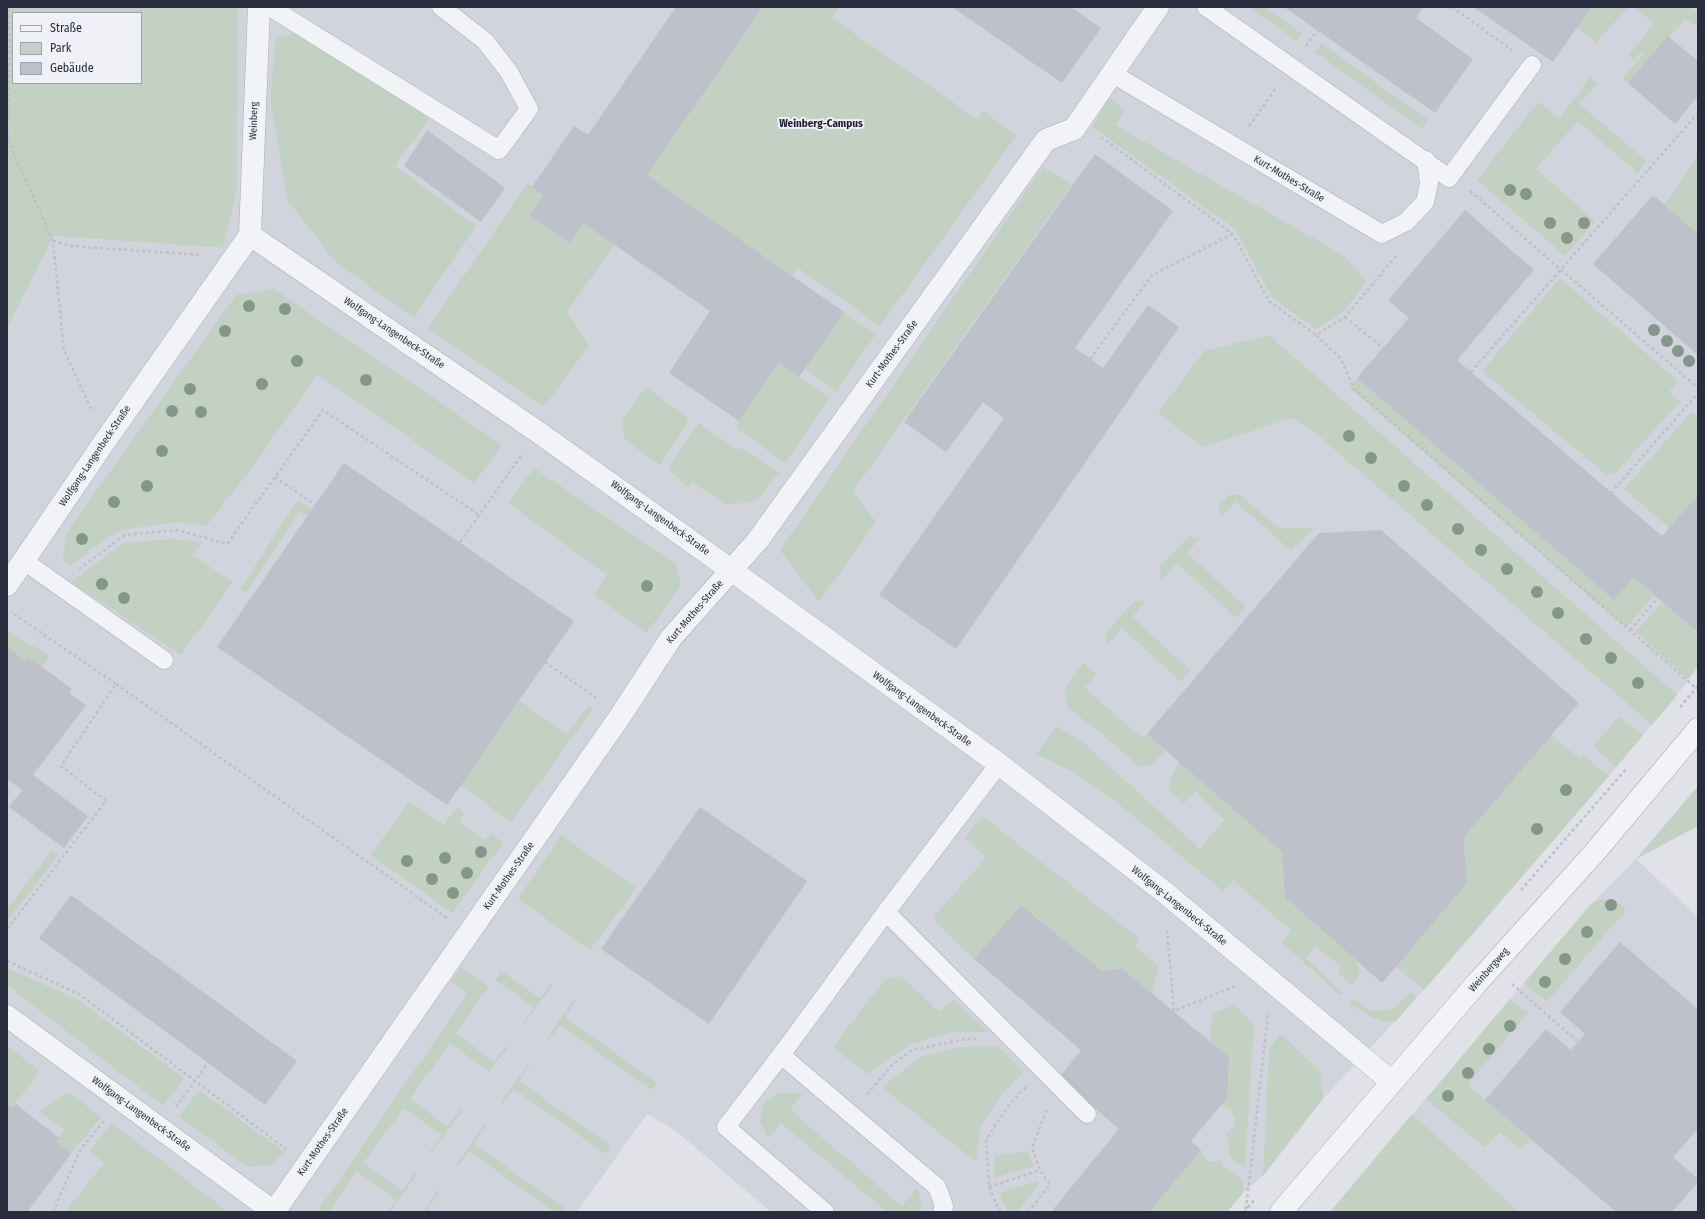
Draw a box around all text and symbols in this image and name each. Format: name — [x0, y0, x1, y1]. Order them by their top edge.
legend — [12, 12, 142, 84]
text: Straße — [50, 21, 82, 35]
text: Park — [50, 41, 71, 55]
text: Gebäude — [50, 61, 94, 75]
street label: Weinberg — [247, 102, 261, 140]
district label: Weinberg-Campus — [779, 117, 863, 131]
street label: Kurt-Mothes-Straße — [1251, 153, 1327, 205]
street label: Wolfgang-Langenbeck-Straße — [341, 295, 447, 371]
street label: Kurt-Mothes-Straße — [864, 318, 920, 390]
street label: Wolfgang-Langenbeck-Straße — [57, 403, 133, 509]
street label: Wolfgang-Langenbeck-Straße — [608, 478, 712, 558]
street label: Kurt-Mothes-Straße — [664, 578, 726, 646]
street label: Wolfgang-Langenbeck-Straße — [870, 669, 974, 749]
street label: Kurt-Mothes-Straße — [481, 840, 537, 912]
street label: Wolfgang-Langenbeck-Straße — [1129, 864, 1229, 948]
street label: Weinbergweg — [1467, 945, 1511, 995]
street label: Wolfgang-Langenbeck-Straße — [89, 1074, 193, 1154]
street label: Kurt-Mothes-Straße — [295, 1106, 351, 1178]

